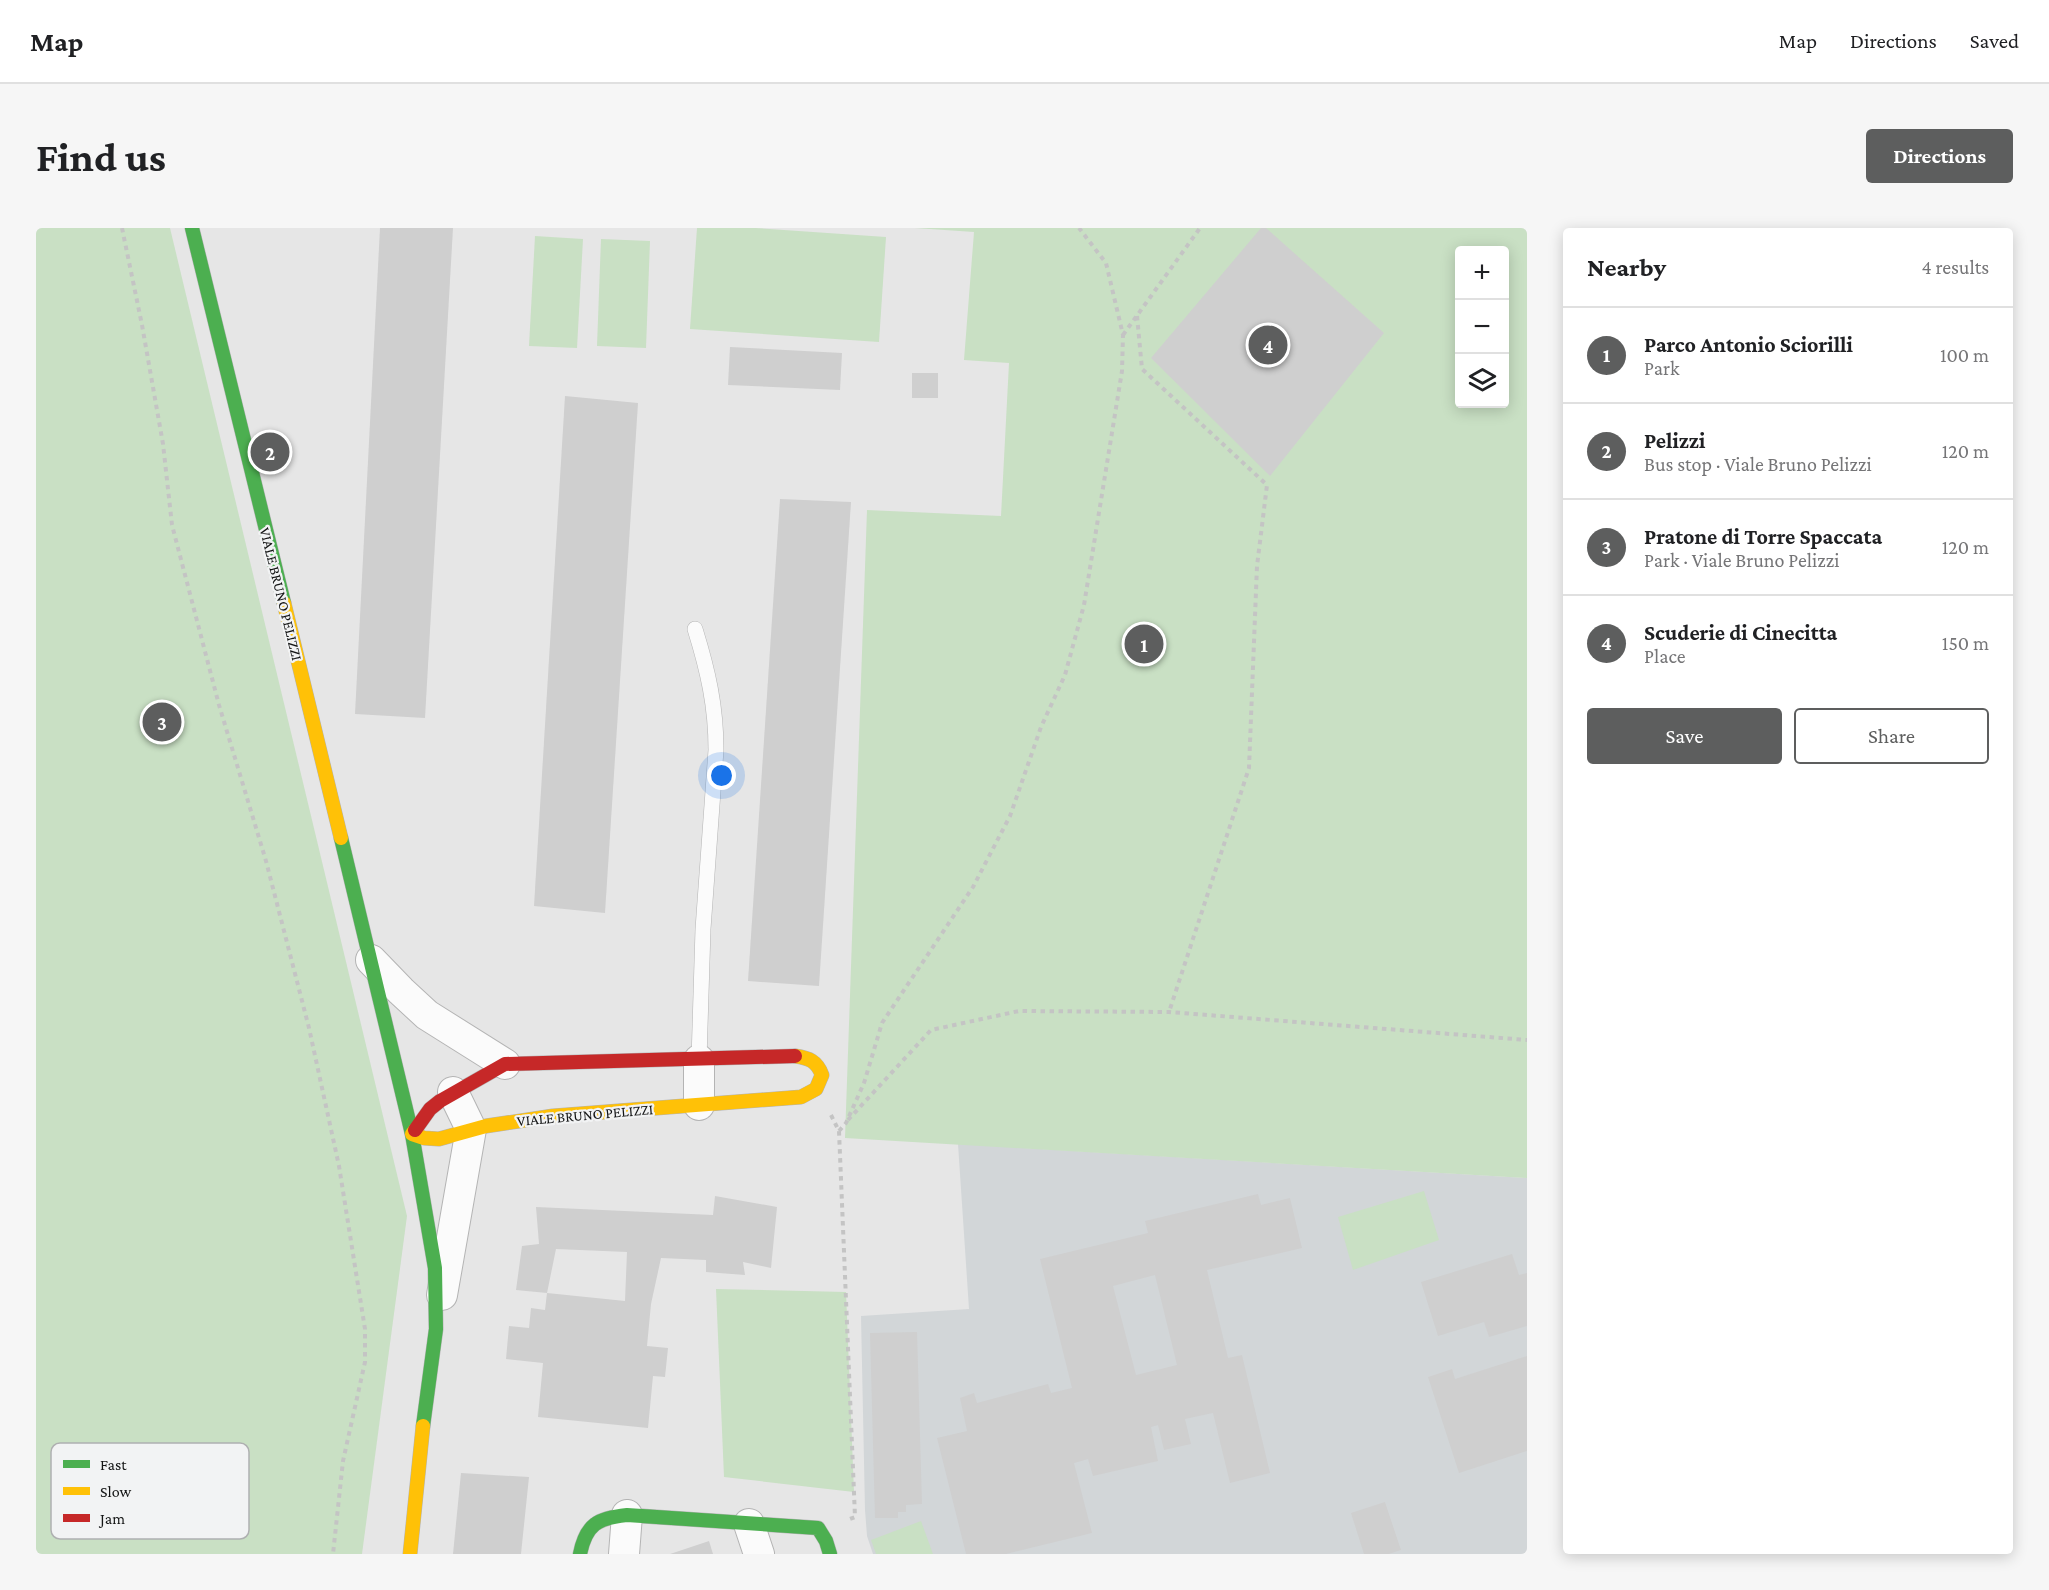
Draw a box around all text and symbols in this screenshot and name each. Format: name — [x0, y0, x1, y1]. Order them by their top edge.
text: Map — [30, 26, 83, 57]
text: Map — [1779, 29, 1817, 53]
text: Directions — [1850, 29, 1937, 53]
text: Saved — [1970, 29, 2019, 53]
button: Directions — [1866, 129, 2013, 183]
text: Find us — [36, 133, 166, 180]
map controls — [1455, 246, 1509, 408]
button: + — [1455, 246, 1509, 300]
text: Nearby — [1587, 253, 1666, 282]
text: 4 results — [1922, 256, 1989, 278]
button: − — [1455, 300, 1509, 354]
pin: 4 — [1248, 322, 1288, 368]
text: Parco Antonio Sciorilli — [1644, 332, 1853, 357]
text: 1 — [1603, 344, 1610, 366]
text: 100 m — [1940, 344, 1989, 366]
button: layers — [1455, 354, 1509, 408]
text: Park — [1644, 357, 1680, 379]
text: Pelizzi — [1644, 428, 1705, 453]
pin: 2 — [250, 430, 290, 474]
text: 2 — [1601, 440, 1612, 462]
text: 120 m — [1942, 440, 1989, 462]
text: Bus stop · Viale Bruno Pelizzi — [1644, 453, 1872, 475]
text: Pratone di Torre Spaccata — [1644, 524, 1882, 549]
street label: VIALE BRUNO PELIZZI — [257, 526, 305, 662]
text: 3 — [1602, 536, 1611, 558]
text: 120 m — [1942, 536, 1989, 558]
text: Park · Viale Bruno Pelizzi — [1644, 549, 1839, 571]
text: Scuderie di Cinecitta — [1644, 620, 1837, 645]
pin: 1 — [1124, 622, 1164, 666]
text: 4 — [1601, 632, 1612, 654]
text: 150 m — [1942, 632, 1989, 654]
text: Place — [1644, 645, 1686, 667]
pin: 3 — [142, 700, 182, 744]
button: Save — [1587, 708, 1782, 764]
button: Share — [1794, 708, 1989, 764]
your location — [707, 761, 736, 790]
street label: VIALE BRUNO PELIZZI — [516, 1101, 654, 1129]
legend — [51, 1443, 249, 1539]
text: Fast — [100, 1456, 127, 1473]
text: Slow — [100, 1483, 132, 1500]
text: Jam — [98, 1510, 125, 1528]

